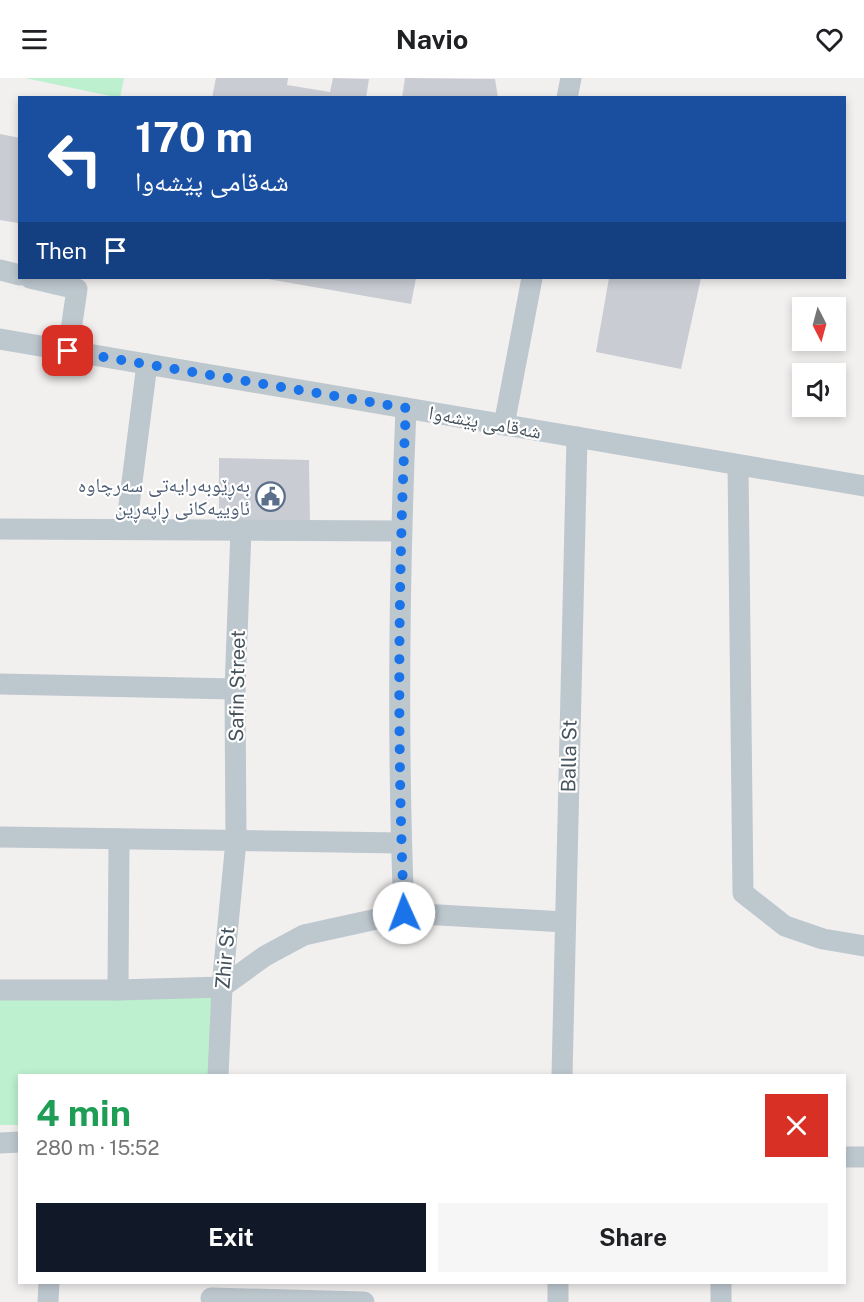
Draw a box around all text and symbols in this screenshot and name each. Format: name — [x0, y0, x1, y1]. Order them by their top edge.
icon: menu — [18, 23, 51, 56]
text: Navio — [396, 23, 468, 55]
icon: heart — [813, 23, 846, 56]
text: 170 m — [135, 112, 253, 161]
icon: left — [36, 120, 114, 198]
text: شەقامی پێشەوا — [135, 165, 289, 197]
icon: arrive — [99, 234, 132, 267]
text: Then — [36, 238, 87, 264]
north arrow — [792, 297, 846, 351]
map controls — [792, 297, 846, 417]
pin — [42, 325, 93, 376]
icon: arrive — [51, 334, 84, 367]
button: sound — [792, 363, 846, 417]
street label: شەقامی پێشەوا — [427, 400, 543, 444]
place label: بەڕێوبەرایەتی سەرچاوە ئاوییەکانی ڕاپەڕین — [78, 473, 250, 524]
public building icon: بەڕێوبەرایەتی سەرچاوە ئاوییەکانی ڕاپەڕین — [255, 481, 287, 513]
street label: Safin Street — [224, 630, 250, 742]
street label: Balla St — [556, 719, 582, 793]
position arrow — [372, 881, 436, 945]
street label: Zhir St — [210, 926, 240, 990]
text: 4 min — [36, 1092, 131, 1134]
button: close — [765, 1094, 828, 1157]
text: 280 m · 15:52 — [36, 1136, 160, 1160]
button: Exit — [36, 1203, 426, 1272]
button: Share — [438, 1203, 828, 1272]

